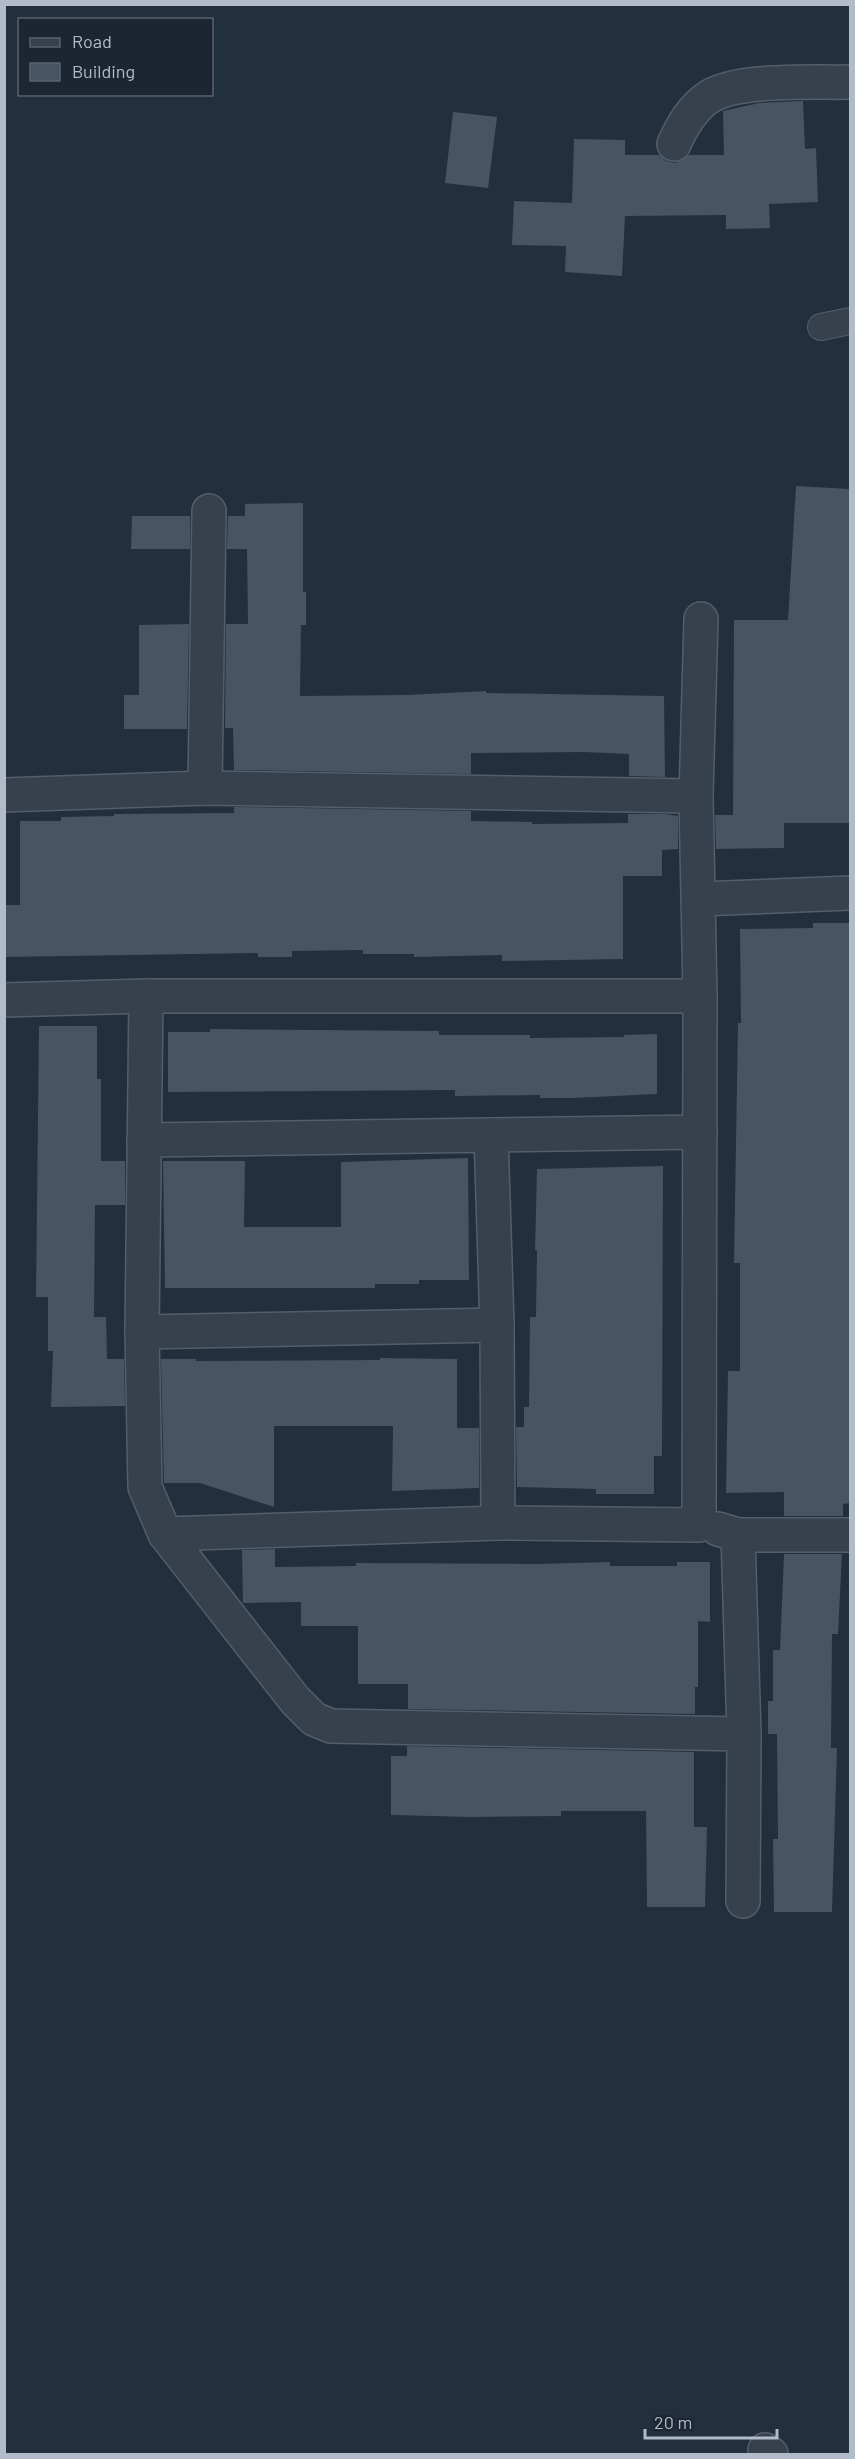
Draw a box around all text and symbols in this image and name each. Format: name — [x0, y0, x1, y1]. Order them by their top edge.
legend — [18, 18, 213, 96]
text: Road — [72, 30, 112, 52]
text: Building — [72, 60, 135, 82]
scale bar — [645, 2402, 777, 2440]
text: 20 m — [654, 2411, 692, 2433]

